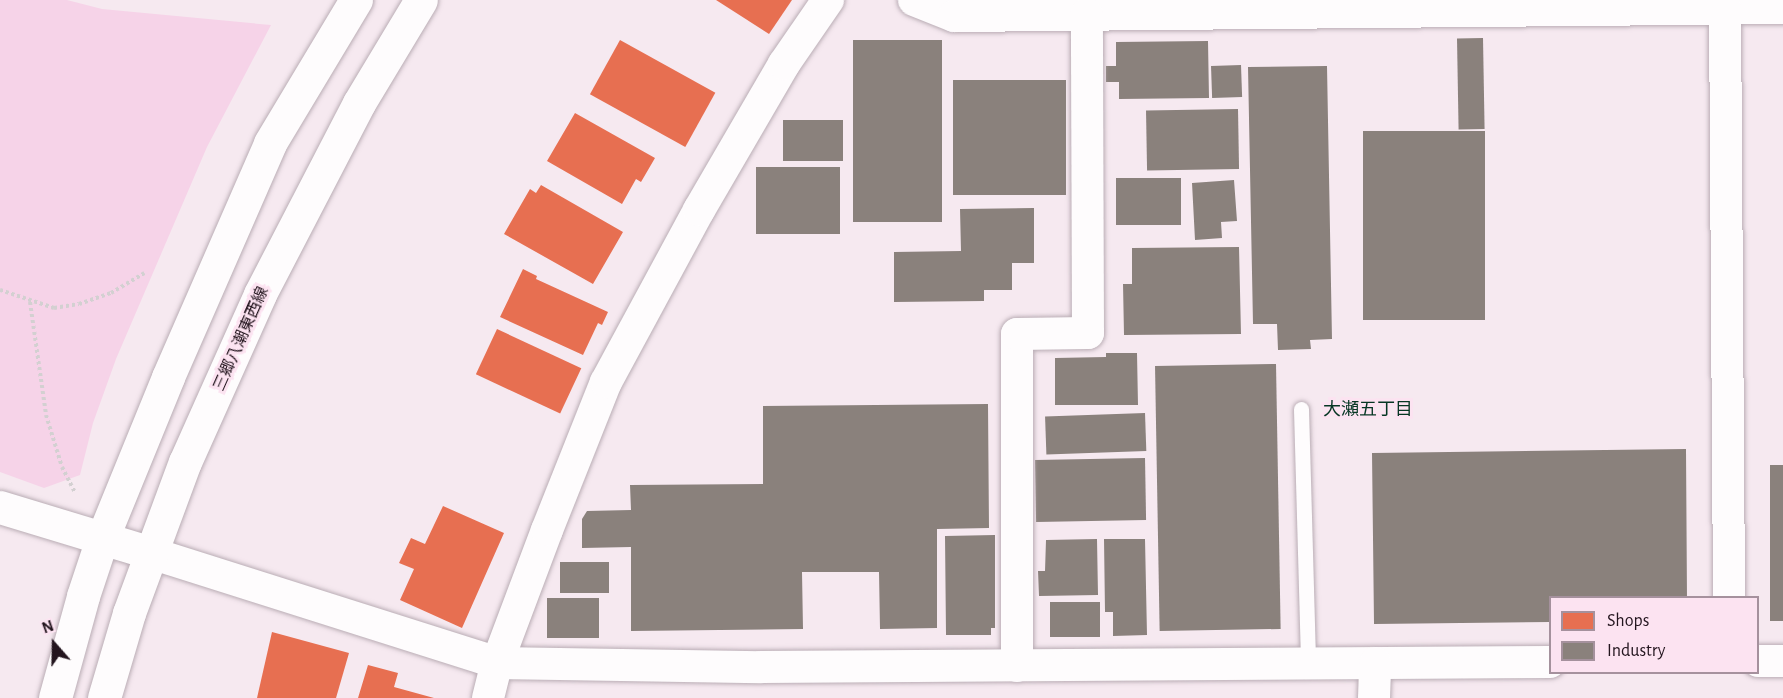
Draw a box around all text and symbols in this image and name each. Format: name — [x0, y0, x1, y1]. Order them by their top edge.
street label: 三郷八潮東西線 — [209, 284, 273, 394]
district label: 大瀬五丁目 — [1323, 399, 1413, 421]
legend — [1549, 596, 1759, 674]
text: Shops — [1607, 612, 1649, 630]
north arrow — [24, 614, 84, 674]
text: N — [40, 618, 56, 637]
text: Industry — [1607, 642, 1666, 660]

